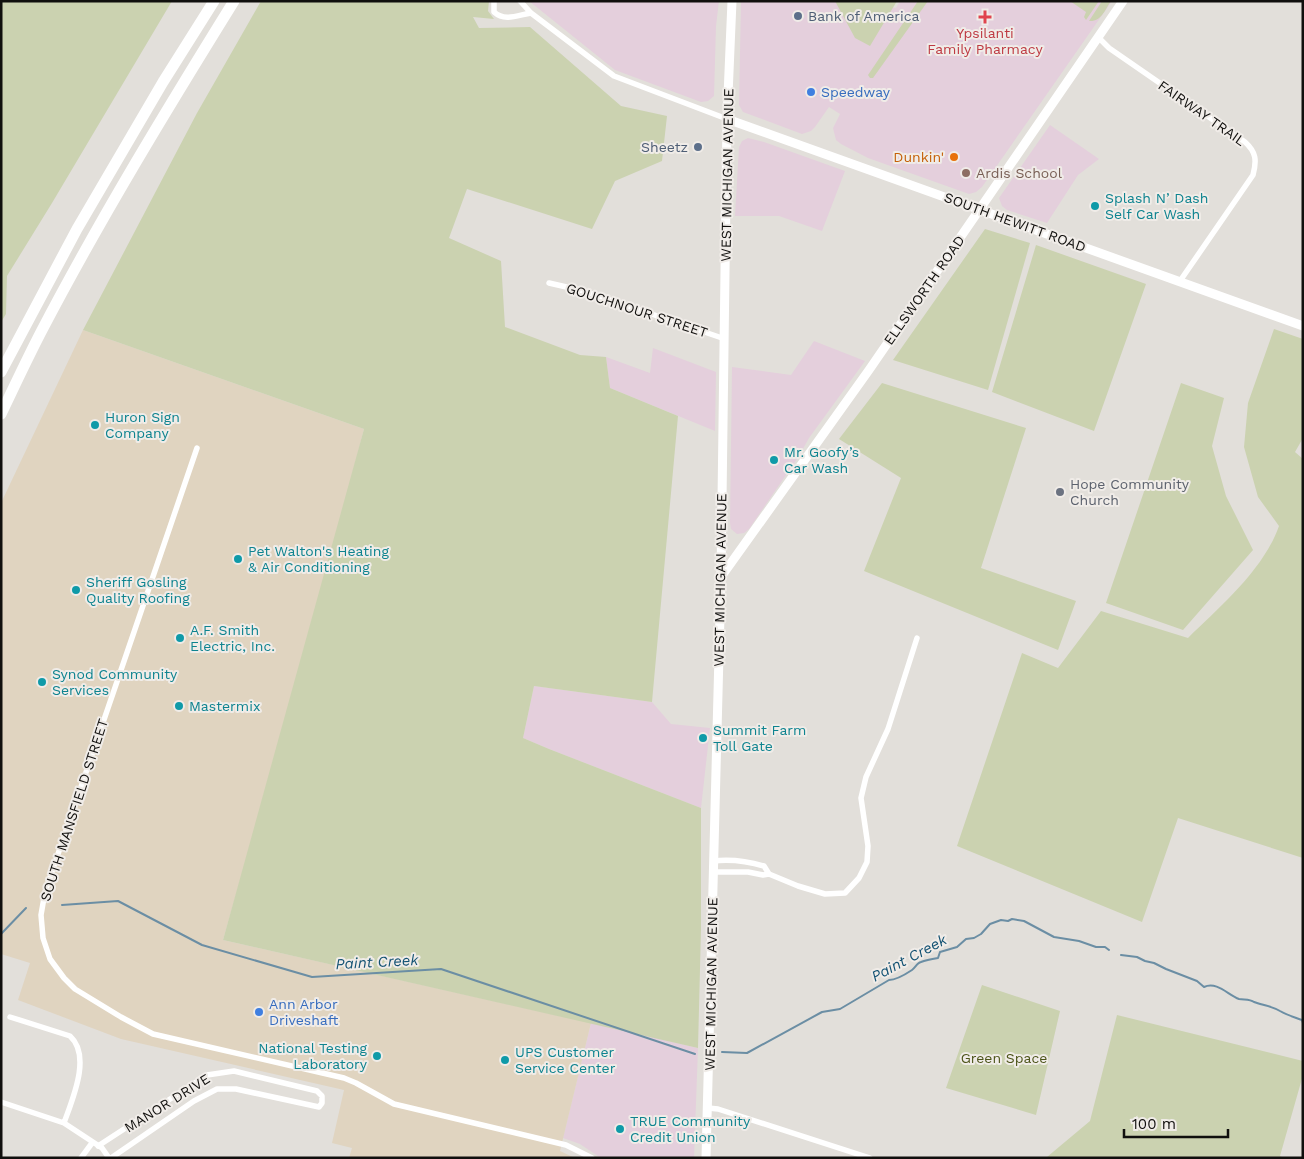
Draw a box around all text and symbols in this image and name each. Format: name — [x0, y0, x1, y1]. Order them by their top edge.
place label: Bank of America — [808, 8, 920, 24]
marker: Bank of America — [792, 10, 804, 22]
marker: Ypsilanti Family Pharmacy — [979, 11, 991, 23]
place label: Ypsilanti Family Pharmacy — [927, 25, 1043, 57]
street label: FAIRWAY TRAIL — [1155, 77, 1249, 149]
place label: Speedway — [821, 84, 891, 100]
marker: Speedway — [805, 86, 817, 98]
street label: WEST MICHIGAN AVENUE — [717, 88, 737, 262]
place label: Sheetz — [641, 139, 688, 155]
marker: Sheetz — [692, 141, 704, 153]
place label: Dunkin' — [893, 149, 944, 165]
marker: Dunkin' — [948, 151, 960, 163]
place label: Ardis School — [976, 165, 1063, 181]
marker: Ardis School — [960, 167, 972, 179]
street label: SOUTH HEWITT ROAD — [942, 189, 1088, 255]
place label: Splash N’ Dash Self Car Wash — [1105, 190, 1208, 222]
marker: Splash N’ Dash Self Car Wash — [1089, 200, 1101, 212]
street label: ELLSWORTH ROAD — [880, 232, 968, 348]
street label: GOUCHNOUR STREET — [564, 280, 710, 341]
place label: Huron Sign Company — [105, 409, 180, 441]
marker: Huron Sign Company — [89, 419, 101, 431]
place label: Mr. Goofy’s Car Wash — [784, 444, 859, 476]
marker: Mr. Goofy’s Car Wash — [768, 454, 780, 466]
place label: Hope Community Church — [1070, 476, 1190, 508]
marker: Hope Community Church — [1054, 486, 1066, 498]
street label: WEST MICHIGAN AVENUE — [710, 493, 730, 667]
place label: Pet Walton's Heating & Air Conditioning — [248, 543, 389, 575]
marker: Pet Walton's Heating & Air Conditioning — [232, 553, 244, 565]
place label: Sheriff Gosling Quality Roofing — [86, 574, 190, 606]
marker: Sheriff Gosling Quality Roofing — [70, 584, 82, 596]
place label: A.F. Smith Electric, Inc. — [190, 622, 275, 654]
marker: A.F. Smith Electric, Inc. — [174, 632, 186, 644]
place label: Synod Community Services — [52, 666, 178, 698]
marker: Synod Community Services — [36, 676, 48, 688]
place label: Mastermix — [189, 698, 260, 714]
marker: Mastermix — [173, 700, 185, 712]
street label: SOUTH MANSFIELD STREET — [37, 716, 111, 903]
place label: Summit Farm Toll Gate — [713, 722, 806, 754]
marker: Summit Farm Toll Gate — [697, 732, 709, 744]
street label: WEST MICHIGAN AVENUE — [701, 897, 721, 1071]
water label: Paint Creek — [868, 930, 951, 985]
water label: Paint Creek — [335, 951, 420, 973]
place label: Ann Arbor Driveshaft — [269, 996, 339, 1028]
marker: Ann Arbor Driveshaft — [253, 1006, 265, 1018]
place label: National Testing Laboratory — [258, 1040, 368, 1072]
place label: UPS Customer Service Center — [515, 1044, 616, 1076]
marker: National Testing Laboratory — [371, 1050, 383, 1062]
park label: Green Space — [961, 1050, 1047, 1066]
marker: UPS Customer Service Center — [499, 1054, 511, 1066]
street label: MANOR DRIVE — [121, 1070, 213, 1136]
scale bar — [1124, 1106, 1228, 1138]
place label: TRUE Community Credit Union — [630, 1113, 751, 1145]
text: 100 m — [1132, 1115, 1176, 1133]
marker: TRUE Community Credit Union — [614, 1123, 626, 1135]

